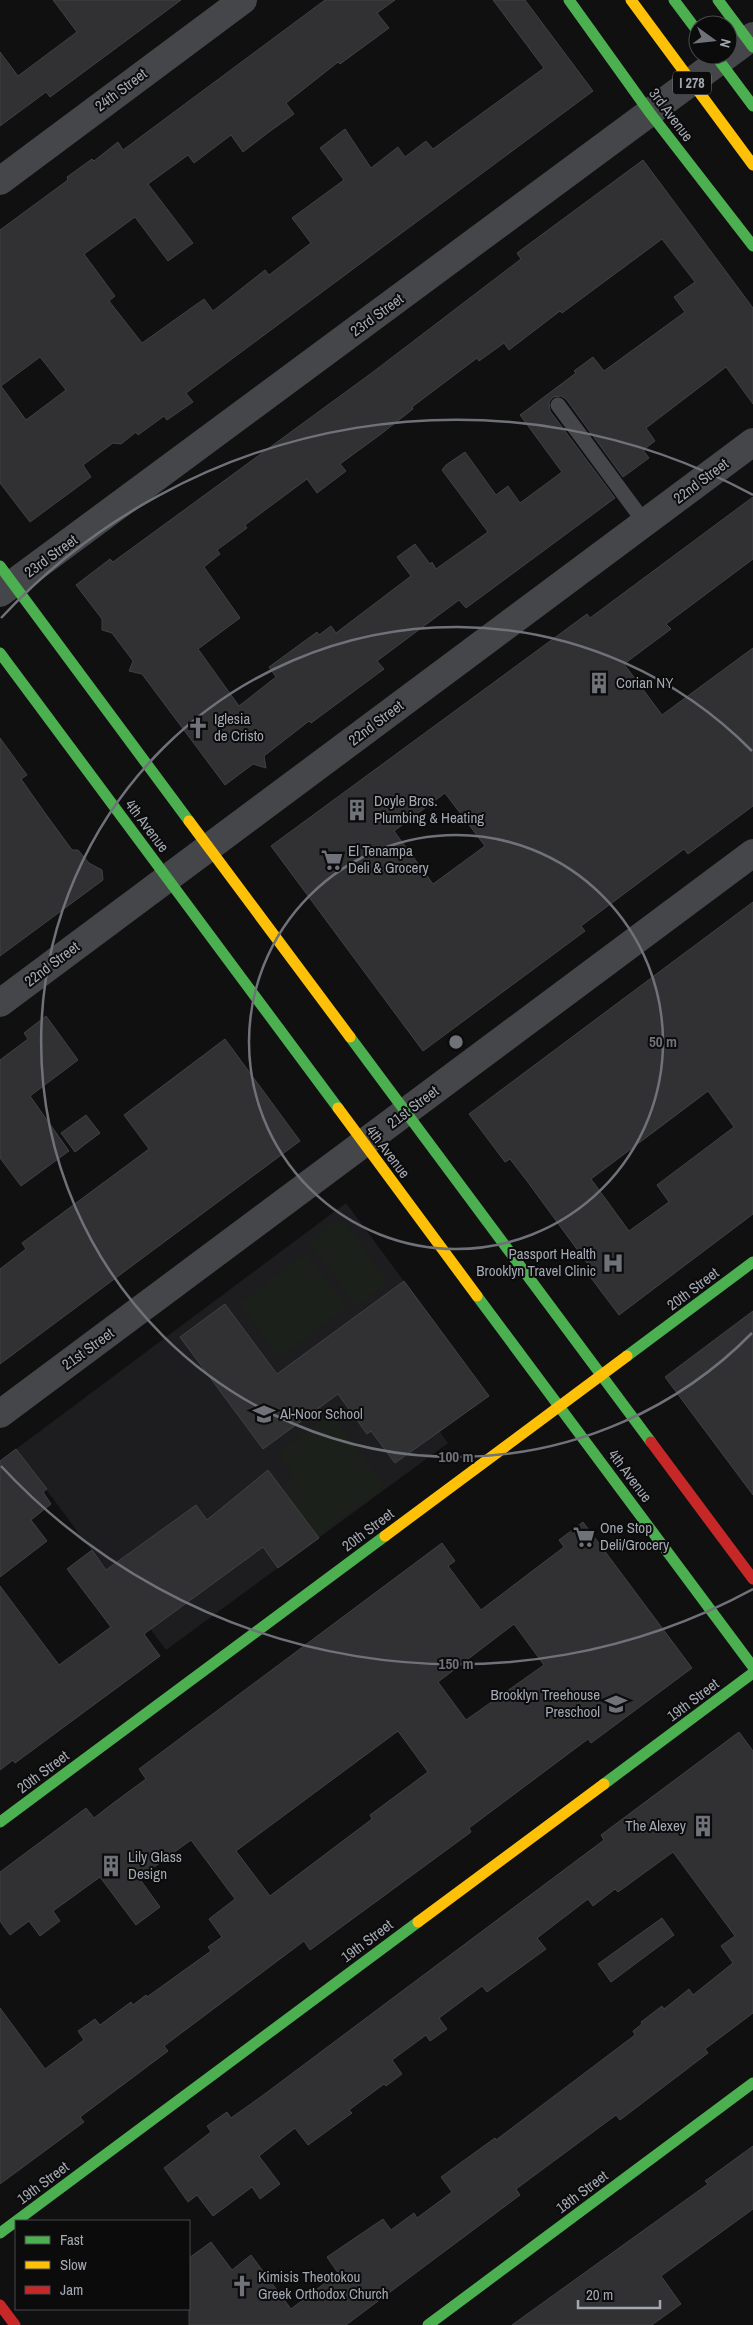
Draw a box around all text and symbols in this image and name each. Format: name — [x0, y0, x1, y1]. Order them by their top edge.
north arrow — [688, 15, 738, 65]
text: N — [716, 37, 735, 50]
street label: 24th Street — [90, 63, 152, 116]
road number: I 278 — [673, 72, 711, 95]
street label: 3rd Avenue — [644, 84, 699, 146]
street label: 23rd Street — [346, 288, 408, 341]
street label: 22nd Street — [669, 453, 733, 508]
street label: 23rd Street — [20, 529, 82, 582]
building icon: Corian NY — [586, 670, 612, 696]
place label: Corian NY — [616, 672, 674, 693]
street label: 22nd Street — [344, 695, 408, 750]
place label: Iglesia de Cristo — [214, 708, 264, 746]
church icon: Iglesia de Cristo — [185, 715, 211, 741]
place label: Doyle Bros. Plumbing & Heating — [374, 790, 484, 828]
street label: 4th Avenue — [121, 795, 174, 857]
building icon: Doyle Bros. Plumbing & Heating — [344, 797, 370, 823]
place label: El Tenampa Deli & Grocery — [348, 840, 430, 878]
supermarket icon: El Tenampa Deli & Grocery — [319, 847, 345, 873]
street label: 22nd Street — [20, 936, 84, 991]
text: 50 m — [649, 1031, 677, 1052]
centre of rings — [447, 1033, 465, 1051]
street label: 21st Street — [383, 1080, 443, 1133]
street label: 4th Avenue — [362, 1121, 415, 1183]
place label: Passport Health Brooklyn Travel Clinic — [476, 1243, 596, 1281]
hospital icon: Passport Health Brooklyn Travel Clinic — [600, 1250, 626, 1276]
street label: 20th Street — [662, 1262, 724, 1315]
street label: 21st Street — [57, 1322, 118, 1375]
school or university icon: Al-Noor School — [251, 1401, 277, 1427]
place label: Al-Noor School — [279, 1403, 363, 1424]
street label: 4th Avenue — [604, 1445, 657, 1507]
text: 100 m — [439, 1446, 473, 1467]
street label: 20th Street — [337, 1503, 399, 1556]
place label: One Stop Deli/Grocery — [600, 1517, 670, 1555]
supermarket icon: One Stop Deli/Grocery — [571, 1524, 597, 1550]
text: 150 m — [439, 1653, 473, 1674]
street label: 19th Street — [662, 1673, 724, 1726]
place label: Brooklyn Treehouse Preschool — [491, 1684, 600, 1722]
school or university icon: Brooklyn Treehouse Preschool — [603, 1691, 629, 1717]
street label: 20th Street — [12, 1745, 74, 1798]
building icon: The Alexey — [690, 1813, 716, 1839]
place label: The Alexey — [625, 1815, 687, 1836]
place label: Lily Glass Design — [128, 1846, 182, 1884]
building icon: Lily Glass Design — [98, 1853, 124, 1879]
street label: 19th Street — [336, 1914, 398, 1967]
street label: 19th Street — [12, 2156, 74, 2209]
street label: 18th Street — [551, 2165, 613, 2218]
legend — [15, 2220, 190, 2310]
text: Fast — [60, 2229, 84, 2250]
text: Slow — [60, 2254, 87, 2275]
place label: Kimisis Theotokou Greek Orthodox Church — [258, 2266, 389, 2304]
church icon: Kimisis Theotokou Greek Orthodox Church — [229, 2273, 255, 2299]
scale bar — [578, 2278, 660, 2310]
text: Jam — [60, 2279, 83, 2300]
text: 20 m — [586, 2284, 613, 2305]

